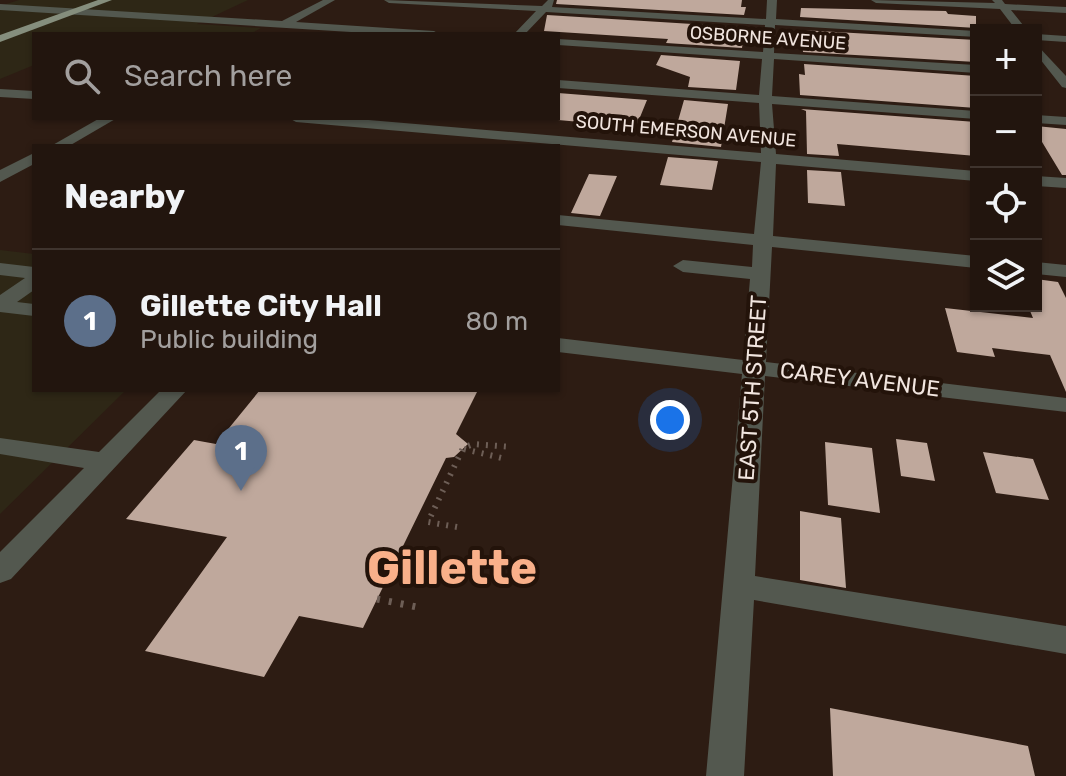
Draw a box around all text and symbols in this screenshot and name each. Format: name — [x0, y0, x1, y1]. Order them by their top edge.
street label: OSBORNE AVENUE — [689, 22, 847, 54]
map controls — [970, 24, 1042, 312]
button: + — [970, 24, 1042, 96]
search box — [32, 32, 560, 120]
icon: search — [60, 54, 104, 98]
text: Search here — [124, 58, 292, 94]
button: − — [970, 96, 1042, 168]
street label: SOUTH EMERSON AVENUE — [575, 110, 797, 152]
button: locate — [970, 168, 1042, 240]
text: Nearby — [64, 176, 185, 217]
button: layers — [970, 240, 1042, 312]
text: Gillette City Hall — [140, 288, 382, 324]
street label: EAST 5TH STREET — [733, 294, 772, 482]
text: 1 — [84, 306, 96, 337]
text: 80 m — [465, 306, 528, 337]
text: Public building — [140, 324, 318, 355]
street label: CAREY AVENUE — [778, 356, 941, 403]
your location — [650, 400, 690, 440]
pin: 1 — [215, 425, 267, 491]
district label: Gillette — [367, 541, 537, 596]

